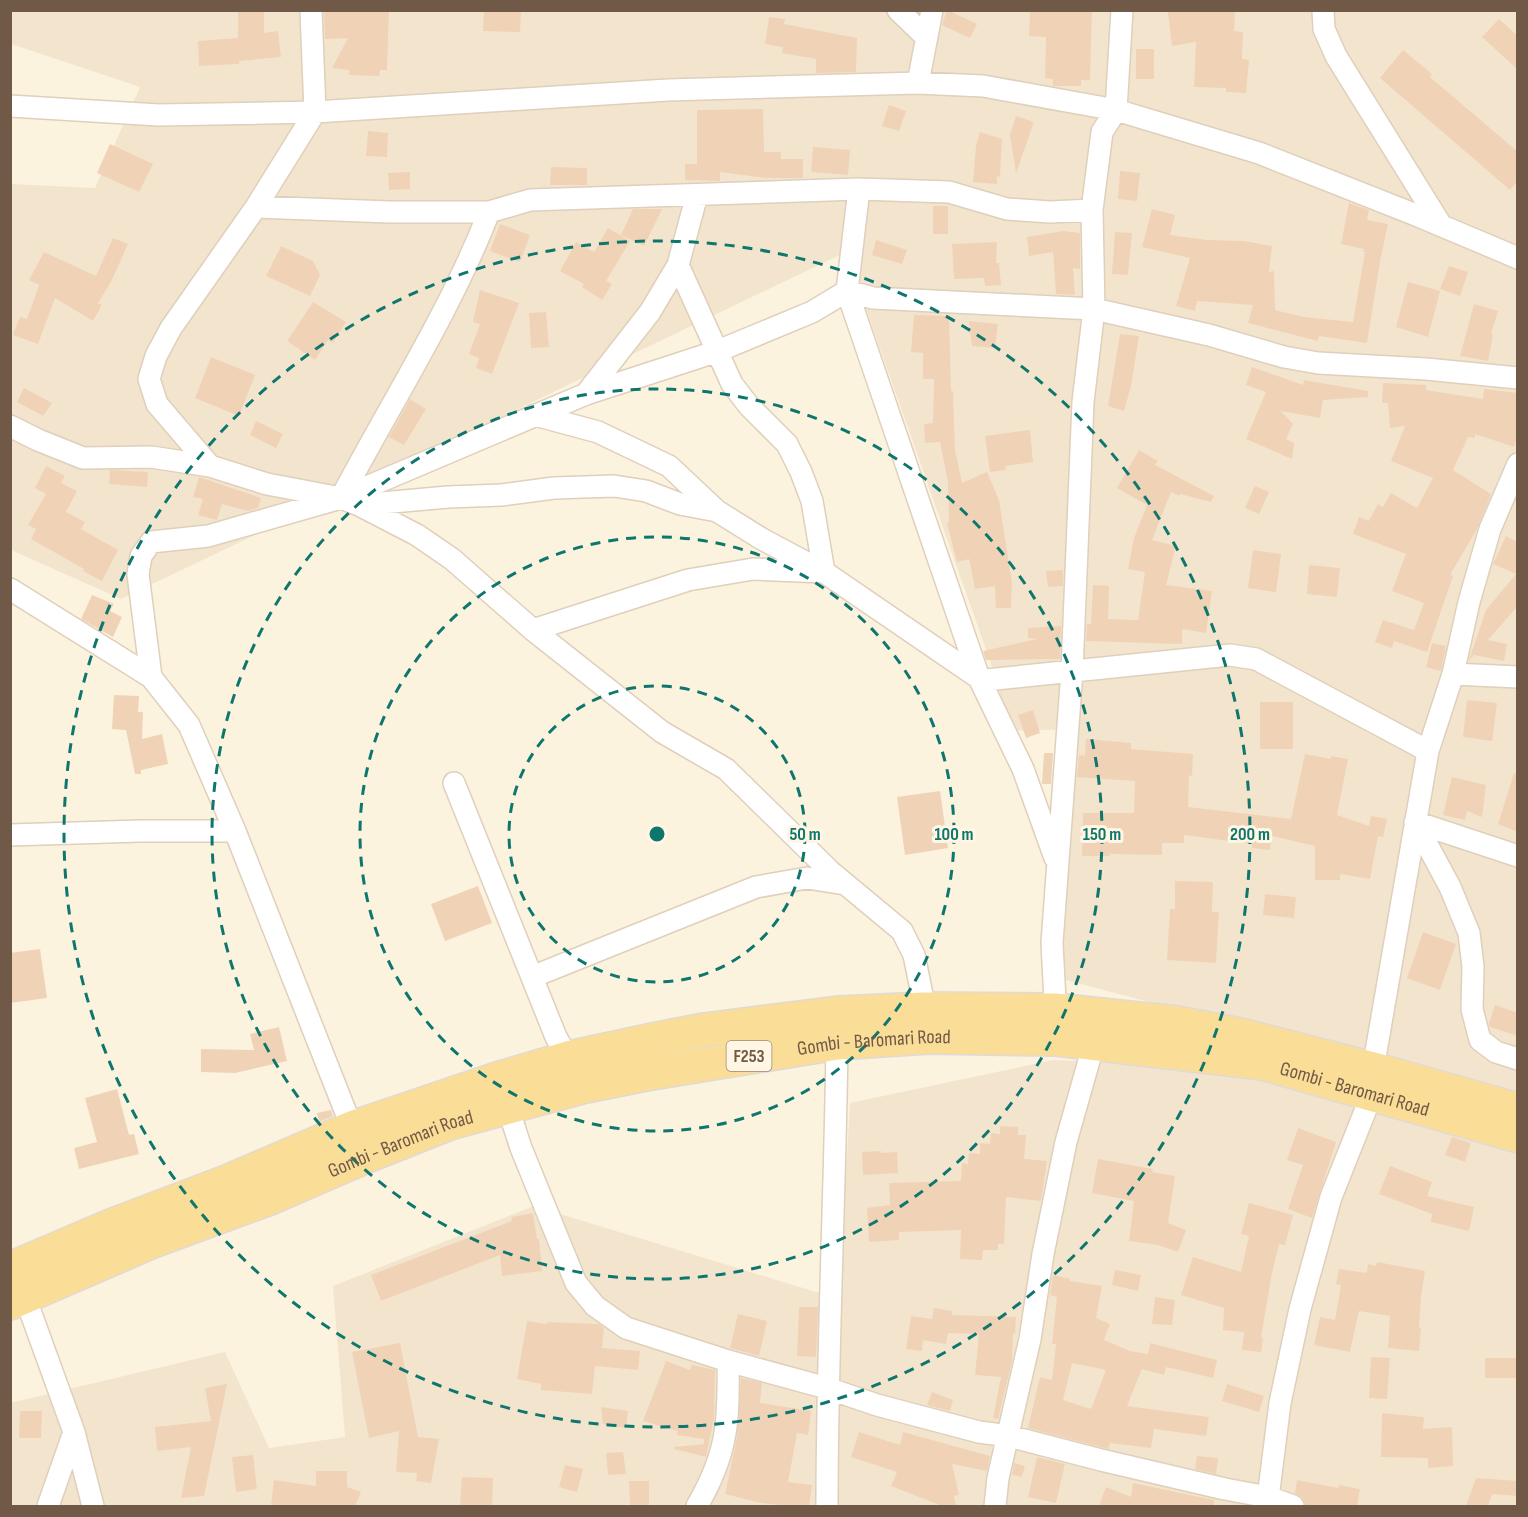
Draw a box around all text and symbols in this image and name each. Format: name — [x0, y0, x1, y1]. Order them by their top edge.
centre of rings — [647, 824, 667, 844]
text: 50 m — [789, 824, 821, 845]
text: 100 m — [935, 824, 974, 845]
text: 150 m — [1083, 824, 1121, 845]
text: 200 m — [1230, 824, 1270, 845]
street label: Gombi - Baromari Road — [795, 1025, 951, 1061]
road number: F253 — [726, 1041, 771, 1071]
street label: Gombi - Baromari Road — [1277, 1057, 1432, 1122]
street label: Gombi - Baromari Road — [324, 1105, 476, 1183]

